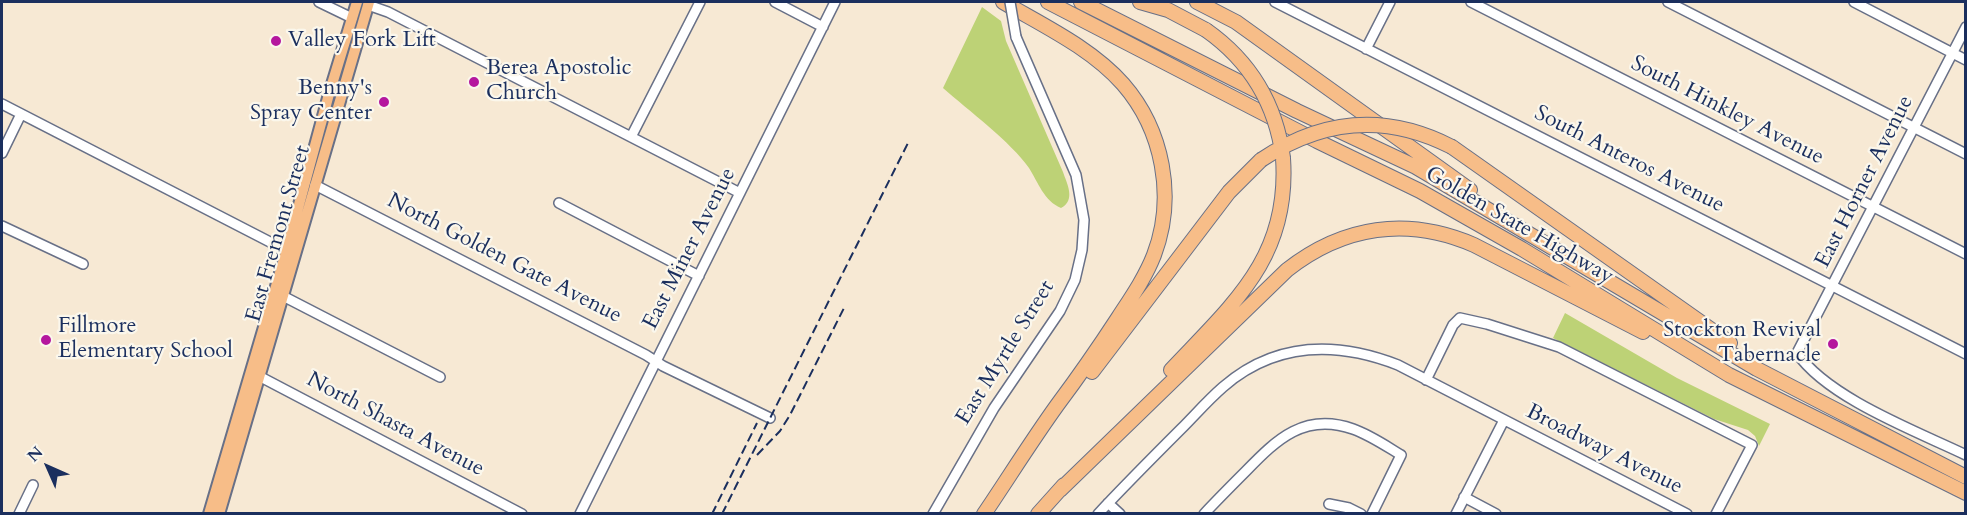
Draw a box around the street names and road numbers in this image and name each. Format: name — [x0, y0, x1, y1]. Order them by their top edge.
street label: South Hinkley Avenue — [1626, 51, 1828, 171]
street label: East Horner Avenue — [1810, 92, 1920, 272]
street label: South Anteros Avenue — [1530, 101, 1728, 219]
street label: East Fremont Street — [241, 143, 317, 325]
street label: Golden State Highway — [1420, 161, 1618, 291]
street label: East Miner Avenue — [638, 164, 742, 334]
street label: North Golden Gate Avenue — [382, 188, 626, 330]
street label: East Myrtle Street — [951, 276, 1061, 430]
street label: North Shasta Avenue — [302, 367, 488, 483]
street label: Broadway Avenue — [1521, 399, 1687, 501]

